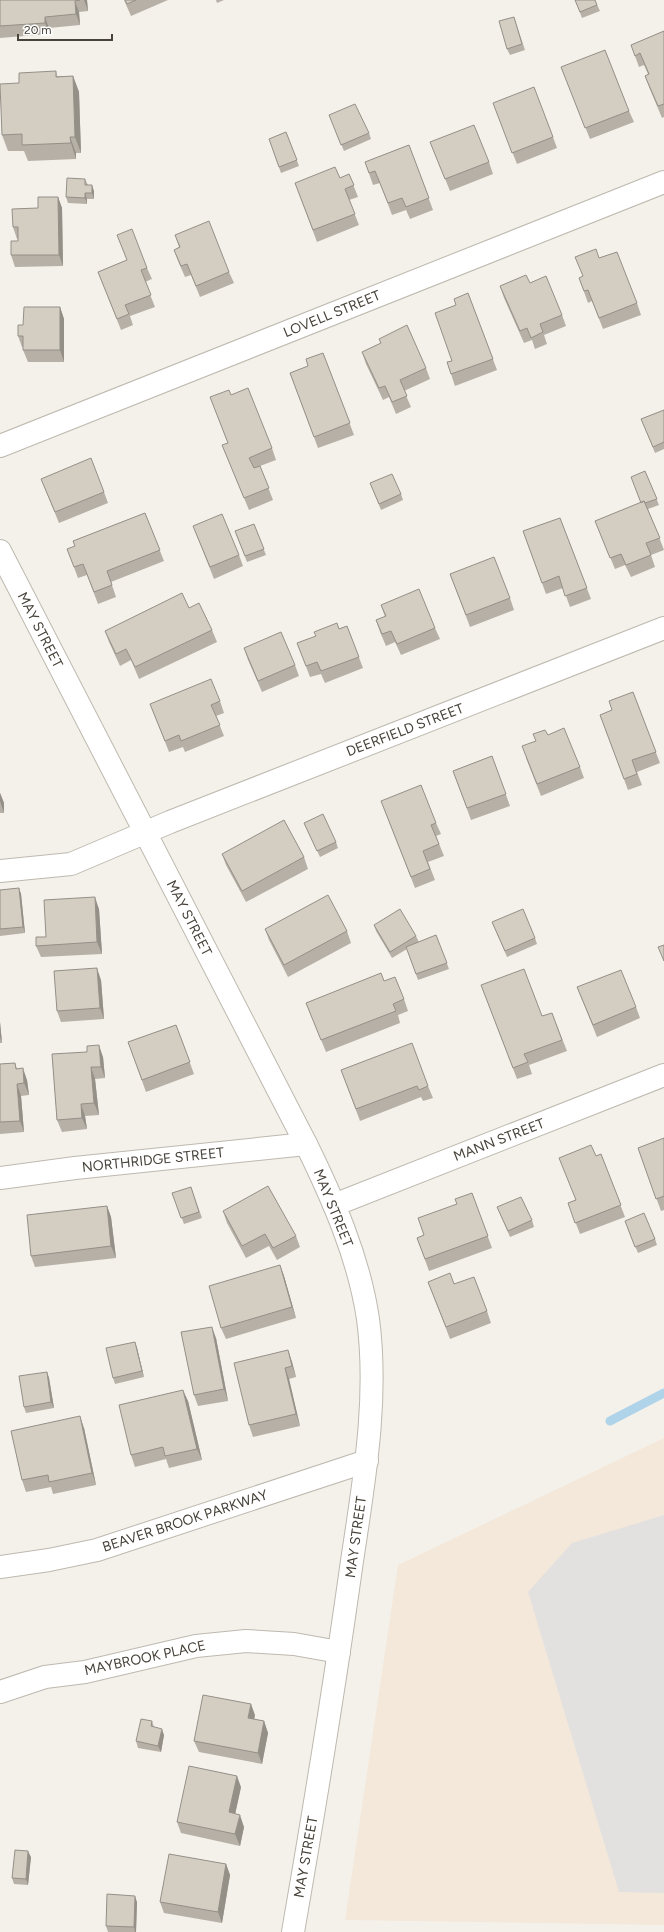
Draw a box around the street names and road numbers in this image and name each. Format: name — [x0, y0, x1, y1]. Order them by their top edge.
street label: LOVELL STREET — [281, 287, 383, 341]
street label: MAY STREET — [14, 589, 66, 671]
street label: DEERFIELD STREET — [344, 700, 466, 760]
street label: MAY STREET — [163, 877, 215, 959]
street label: MANN STREET — [451, 1115, 547, 1165]
street label: NORTHRIDGE STREET — [81, 1144, 225, 1176]
street label: MAY STREET — [310, 1167, 356, 1250]
street label: BEAVER BROOK PARKWAY — [100, 1486, 270, 1556]
street label: MAY STREET — [342, 1495, 370, 1579]
street label: MAYBROOK PLACE — [83, 1637, 207, 1679]
street label: MAY STREET — [290, 1815, 322, 1899]

